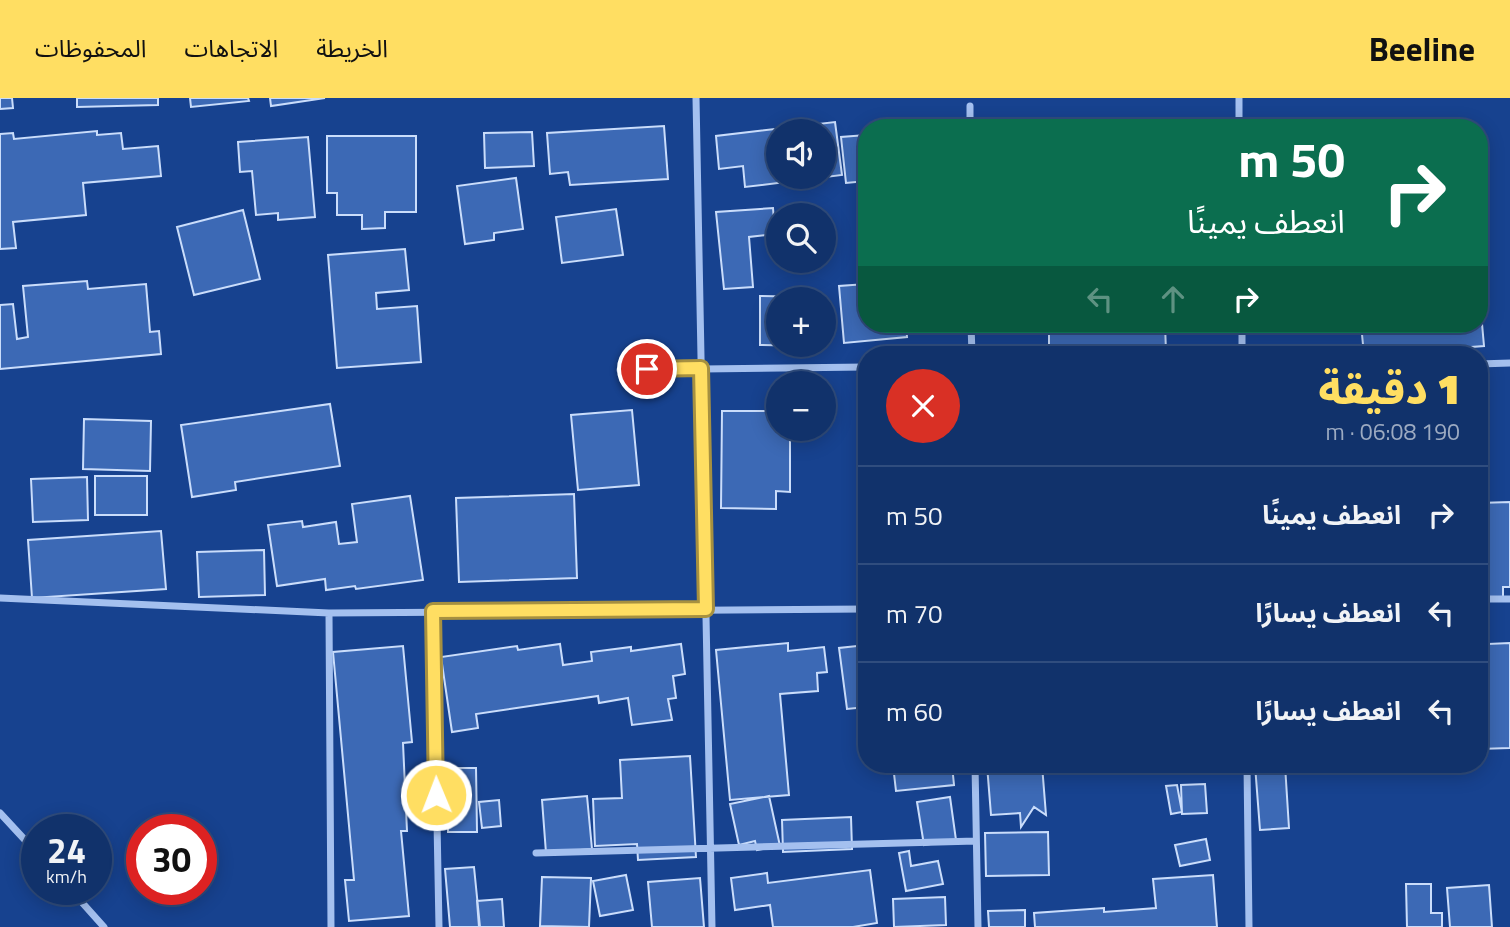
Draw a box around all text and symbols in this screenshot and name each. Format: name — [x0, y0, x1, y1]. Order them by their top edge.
text: Beeline — [1369, 24, 1475, 74]
text: المحفوظات — [35, 30, 146, 66]
text: الاتجاهات — [184, 30, 278, 66]
text: الخريطة — [316, 30, 388, 66]
map controls — [766, 119, 836, 441]
button: sound — [766, 119, 836, 189]
text: 50 m — [1238, 121, 1345, 196]
icon: right — [1369, 147, 1460, 238]
text: انعطف يمينًا — [1187, 197, 1345, 245]
button: search — [766, 203, 836, 273]
icon: left — [1081, 280, 1119, 318]
icon: ahead — [1154, 280, 1192, 318]
icon: right — [1227, 280, 1265, 318]
button: + — [766, 287, 836, 357]
pin — [617, 339, 677, 399]
icon: arrive — [628, 350, 666, 388]
text: 1 دقيقة — [1318, 356, 1460, 420]
button: close — [886, 369, 960, 443]
button: − — [766, 371, 836, 441]
text: 190 m · 06:08 — [1325, 414, 1460, 449]
text: انعطف يمينًا — [1262, 495, 1401, 534]
text: 50 m — [886, 496, 943, 535]
icon: right — [1422, 496, 1460, 534]
text: انعطف يسارًا — [1256, 593, 1401, 632]
text: 70 m — [886, 594, 943, 633]
icon: left — [1422, 594, 1460, 632]
text: انعطف يسارًا — [1256, 691, 1401, 730]
text: 60 m — [886, 692, 943, 731]
icon: left — [1422, 692, 1460, 730]
position arrow — [399, 758, 473, 832]
speed limit sign: 30 — [126, 814, 217, 905]
text: 24 — [47, 823, 86, 877]
text: km/h — [46, 863, 87, 890]

